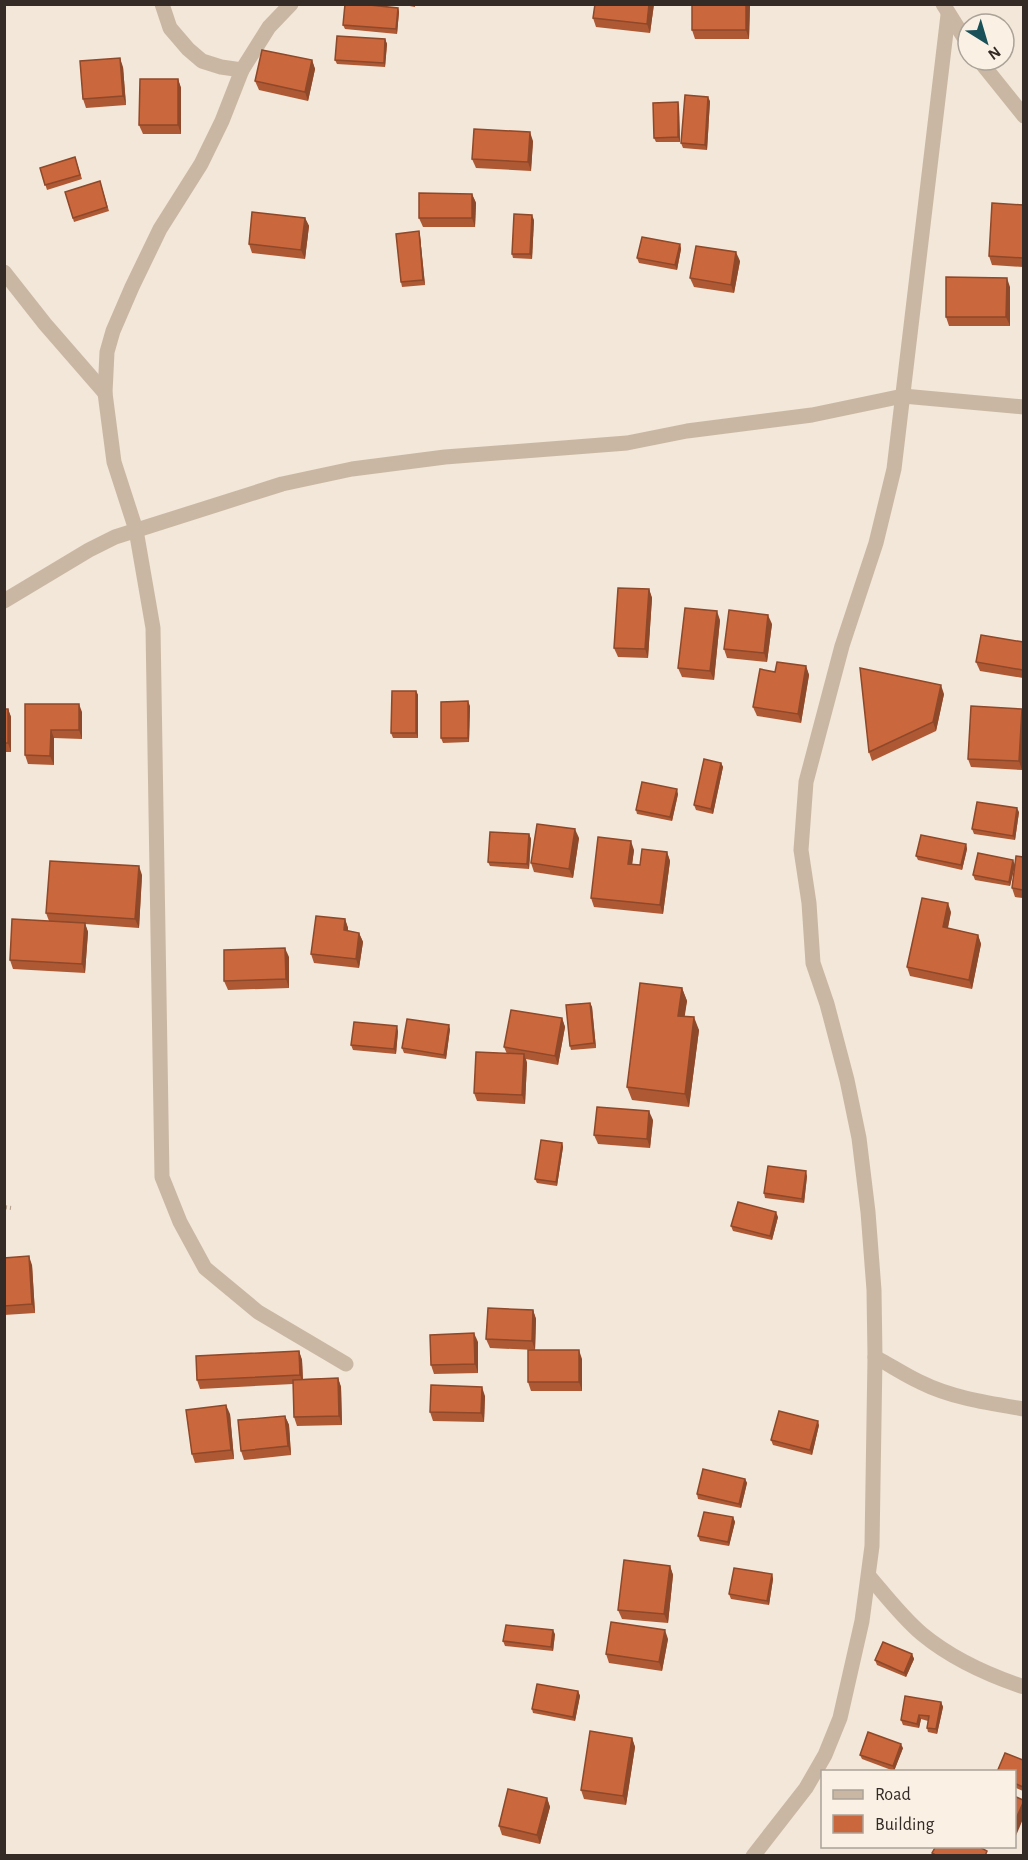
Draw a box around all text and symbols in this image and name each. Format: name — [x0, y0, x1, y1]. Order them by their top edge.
north arrow — [956, 12, 1016, 72]
text: N — [985, 43, 1004, 63]
legend — [821, 1770, 1016, 1848]
text: Road — [875, 1786, 911, 1804]
text: Building — [875, 1816, 935, 1834]

